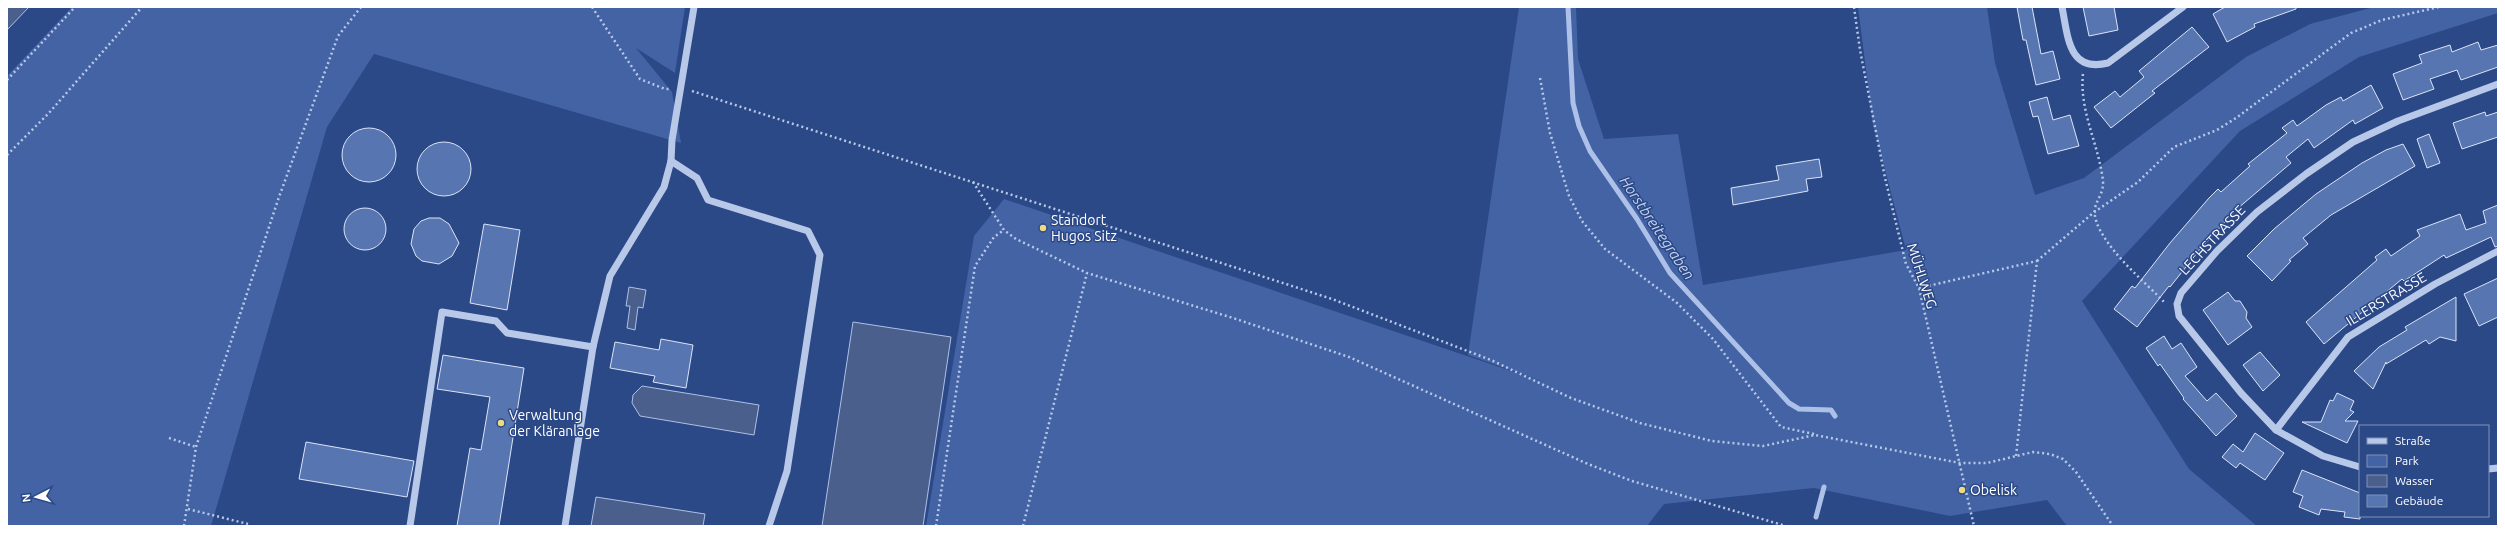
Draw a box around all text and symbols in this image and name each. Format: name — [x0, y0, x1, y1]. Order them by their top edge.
water label: Horstbreitegraben — [1617, 173, 1698, 283]
street label: LECHSTRASSE — [2176, 202, 2248, 278]
place label: Standort Hugos Sitz — [1051, 212, 1117, 244]
marker: Standort Hugos Sitz — [1038, 223, 1048, 233]
street label: MÜHLWEG — [1904, 241, 1941, 311]
street label: ILLERSTRASSE — [2343, 269, 2429, 329]
place label: Verwaltung der Kläranlage — [509, 407, 600, 439]
marker: Verwaltung der Kläranlage — [496, 418, 506, 428]
legend — [2359, 425, 2489, 517]
text: Straße — [2395, 434, 2431, 447]
text: Park — [2395, 454, 2419, 467]
text: Wasser — [2395, 474, 2434, 487]
north arrow — [16, 477, 56, 517]
place label: Obelisk — [1970, 482, 2017, 498]
marker: Obelisk — [1957, 485, 1967, 495]
text: N — [20, 493, 32, 503]
text: Gebäude — [2395, 494, 2443, 507]

